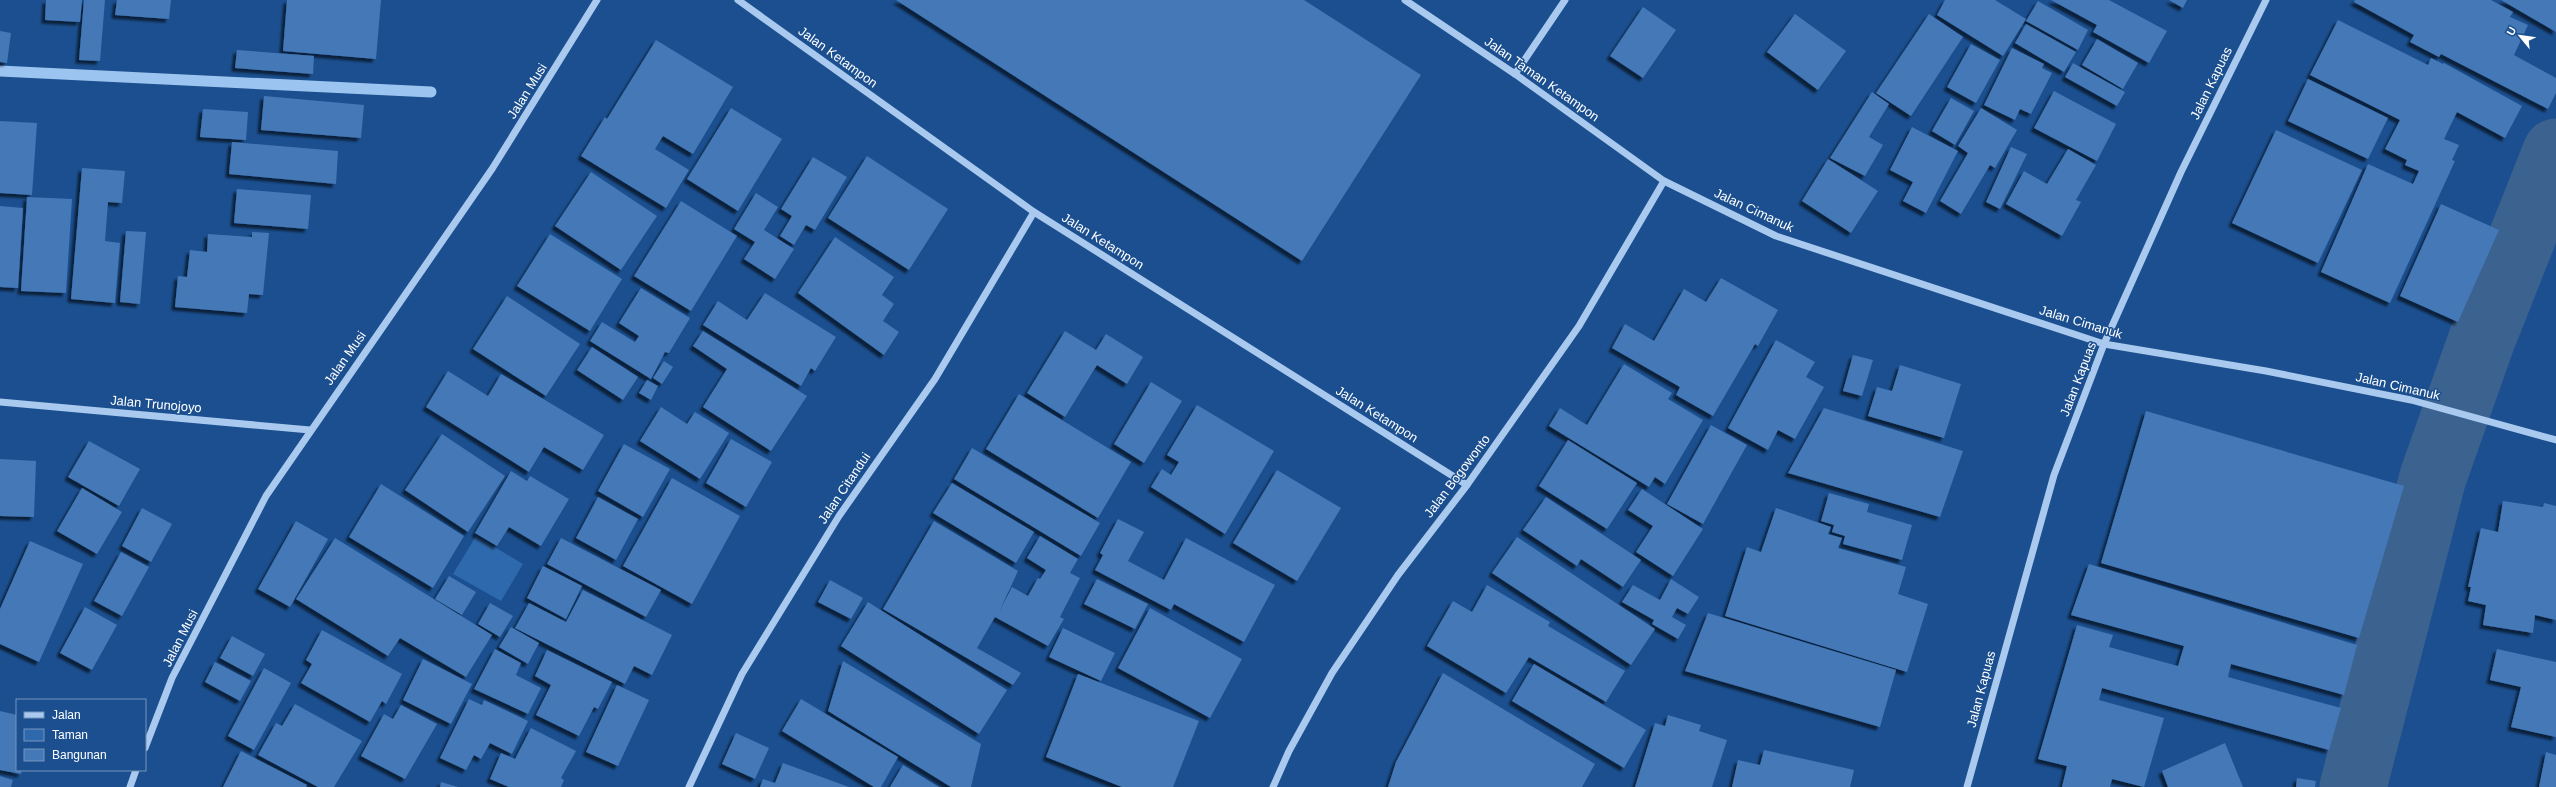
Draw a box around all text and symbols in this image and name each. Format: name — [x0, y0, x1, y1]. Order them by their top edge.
north arrow — [2500, 16, 2540, 56]
street label: Jalan Ketampon — [796, 23, 880, 91]
text: U — [2504, 25, 2518, 38]
street label: Jalan Taman Ketampon — [1482, 34, 1602, 124]
street label: Jalan Kapuas — [2187, 44, 2235, 122]
street label: Jalan Musi — [504, 61, 550, 121]
street label: Jalan Cimanuk — [1712, 185, 1797, 235]
street label: Jalan Ketampon — [1059, 210, 1147, 272]
street label: Jalan Cimanuk — [2038, 302, 2125, 342]
street label: Jalan Musi — [321, 328, 369, 388]
street label: Jalan Kapuas — [2057, 339, 2099, 418]
street label: Jalan Cimanuk — [2354, 369, 2442, 403]
street label: Jalan Ketampon — [1333, 383, 1421, 445]
street label: Jalan Trunojoyo — [110, 393, 202, 415]
street label: Jalan Bogowonto — [1421, 432, 1493, 520]
street label: Jalan Citandui — [815, 450, 873, 526]
street label: Jalan Musi — [159, 607, 201, 669]
street label: Jalan Kapuas — [1964, 649, 1999, 729]
legend — [16, 699, 146, 771]
text: Jalan — [52, 708, 81, 722]
text: Taman — [52, 728, 88, 742]
text: Bangunan — [52, 748, 107, 762]

